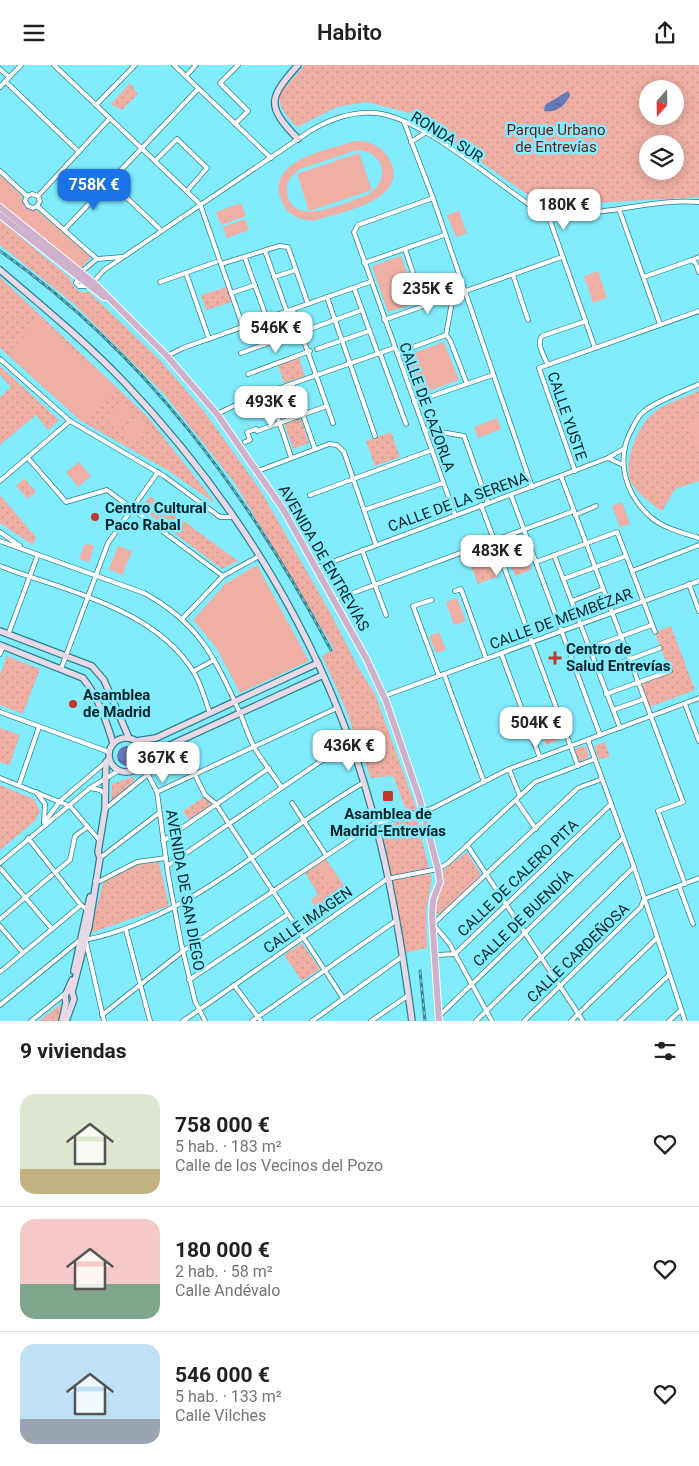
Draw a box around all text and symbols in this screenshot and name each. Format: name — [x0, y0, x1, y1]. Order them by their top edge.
icon: menu — [20, 19, 48, 47]
icon: share — [651, 19, 679, 47]
text: Habito — [317, 20, 382, 45]
north arrow — [639, 80, 684, 125]
map controls — [639, 80, 684, 180]
street label: RONDA SUR — [408, 108, 486, 166]
park label: Parque Urbano de Entrevías — [506, 121, 606, 156]
button: layers — [639, 135, 684, 180]
pin: 758K € — [53, 169, 135, 211]
text: 758K € — [69, 175, 119, 194]
pin: 180K € — [523, 189, 605, 231]
text: 180K € — [539, 195, 589, 214]
pin: 235K € — [387, 273, 469, 315]
text: 235K € — [403, 279, 453, 298]
pin: 546K € — [235, 311, 317, 354]
text: 546K € — [251, 318, 301, 337]
street label: CALLE DE CAZORLA — [395, 340, 459, 474]
street label: CALLE YUSTE — [543, 369, 591, 463]
pin: 493K € — [230, 385, 312, 428]
text: 493K € — [246, 392, 296, 411]
street label: CALLE DE LA SERENA — [386, 468, 531, 536]
street label: AVENIDA DE ENTREVÍAS — [275, 482, 373, 634]
place label: Centro Cultural Paco Rabal — [105, 499, 207, 534]
marker: Centro Cultural Paco Rabal — [89, 511, 101, 523]
pin: 483K € — [456, 535, 538, 577]
text: 483K € — [472, 541, 522, 560]
street label: CALLE DE MEMBÉZAR — [487, 585, 635, 653]
place label: Centro de Salud Entrevías — [566, 640, 671, 675]
marker: Centro de Salud Entrevías — [548, 651, 562, 665]
place label: Asamblea de Madrid — [83, 686, 151, 721]
marker: Asamblea de Madrid — [67, 698, 79, 710]
pin: 504K € — [495, 707, 577, 749]
text: 504K € — [511, 713, 561, 732]
pin: 436K € — [308, 729, 390, 772]
text: 436K € — [324, 736, 374, 755]
pin: 367K € — [122, 741, 204, 784]
text: 367K € — [138, 748, 188, 767]
marker: Asamblea de Madrid-Entrevías — [381, 789, 395, 803]
place label: Asamblea de Madrid-Entrevías — [330, 805, 446, 840]
street label: AVENIDA DE SAN DIEGO — [162, 808, 208, 972]
street label: CALLE DE CALERO PITA — [454, 815, 582, 940]
street label: CALLE DE BUENDÍA — [469, 865, 577, 970]
street label: CALLE IMAGEN — [260, 883, 356, 957]
street label: CALLE CARDEÑOSA — [523, 900, 633, 1006]
icon: filters — [651, 1037, 679, 1065]
text: 9 viviendas — [20, 1039, 127, 1063]
text: 758 000 € — [175, 1113, 270, 1137]
icon: home — [60, 1114, 120, 1174]
icon: heart — [651, 1130, 679, 1158]
text: 5 hab. · 183 m² — [175, 1137, 282, 1156]
text: Calle de los Vecinos del Pozo — [175, 1156, 383, 1175]
text: 180 000 € — [175, 1238, 270, 1262]
icon: home — [60, 1239, 120, 1299]
icon: heart — [651, 1255, 679, 1283]
text: 2 hab. · 58 m² — [175, 1262, 273, 1281]
text: Calle Andévalo — [175, 1281, 280, 1300]
text: 546 000 € — [175, 1363, 270, 1387]
icon: home — [60, 1364, 120, 1424]
icon: heart — [651, 1380, 679, 1408]
text: 5 hab. · 133 m² — [175, 1387, 282, 1406]
text: Calle Vilches — [175, 1406, 266, 1425]

